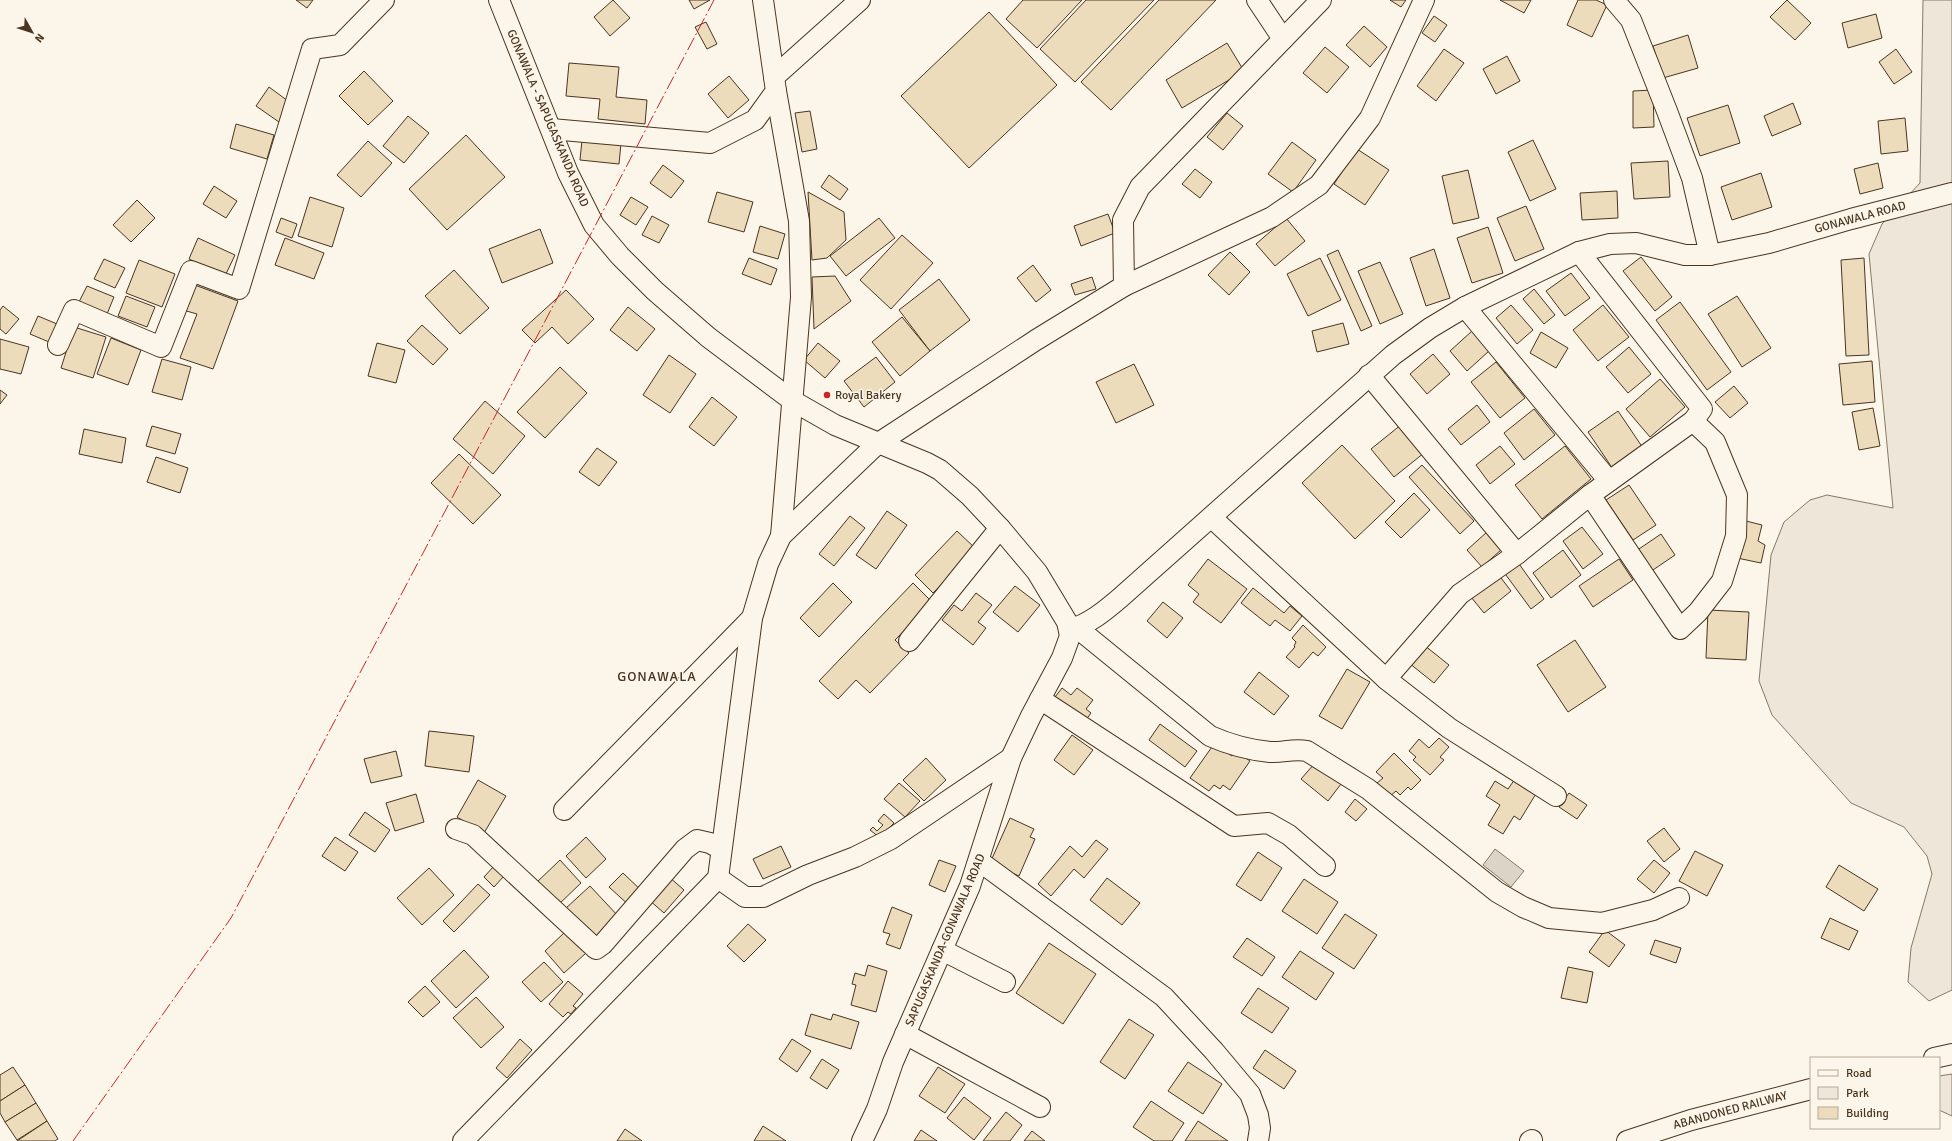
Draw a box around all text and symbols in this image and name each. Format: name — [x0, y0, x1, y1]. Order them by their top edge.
north arrow — [12, 12, 52, 52]
street label: GONAWALA - SAPUGASKANDA ROAD — [503, 27, 592, 209]
text: N — [32, 31, 47, 45]
street label: GONAWALA ROAD — [1813, 198, 1908, 237]
place label: Royal Bakery — [835, 388, 902, 403]
marker: Royal Bakery — [822, 390, 832, 400]
district label: GONAWALA — [617, 668, 697, 685]
street label: SAPUGASKANDA-GONAWALA ROAD — [902, 851, 989, 1029]
legend — [1810, 1057, 1940, 1129]
text: Road — [1846, 1066, 1872, 1081]
text: Park — [1846, 1086, 1869, 1101]
street label: ABANDONED RAILWAY — [1671, 1088, 1789, 1133]
text: Building — [1846, 1106, 1889, 1121]

